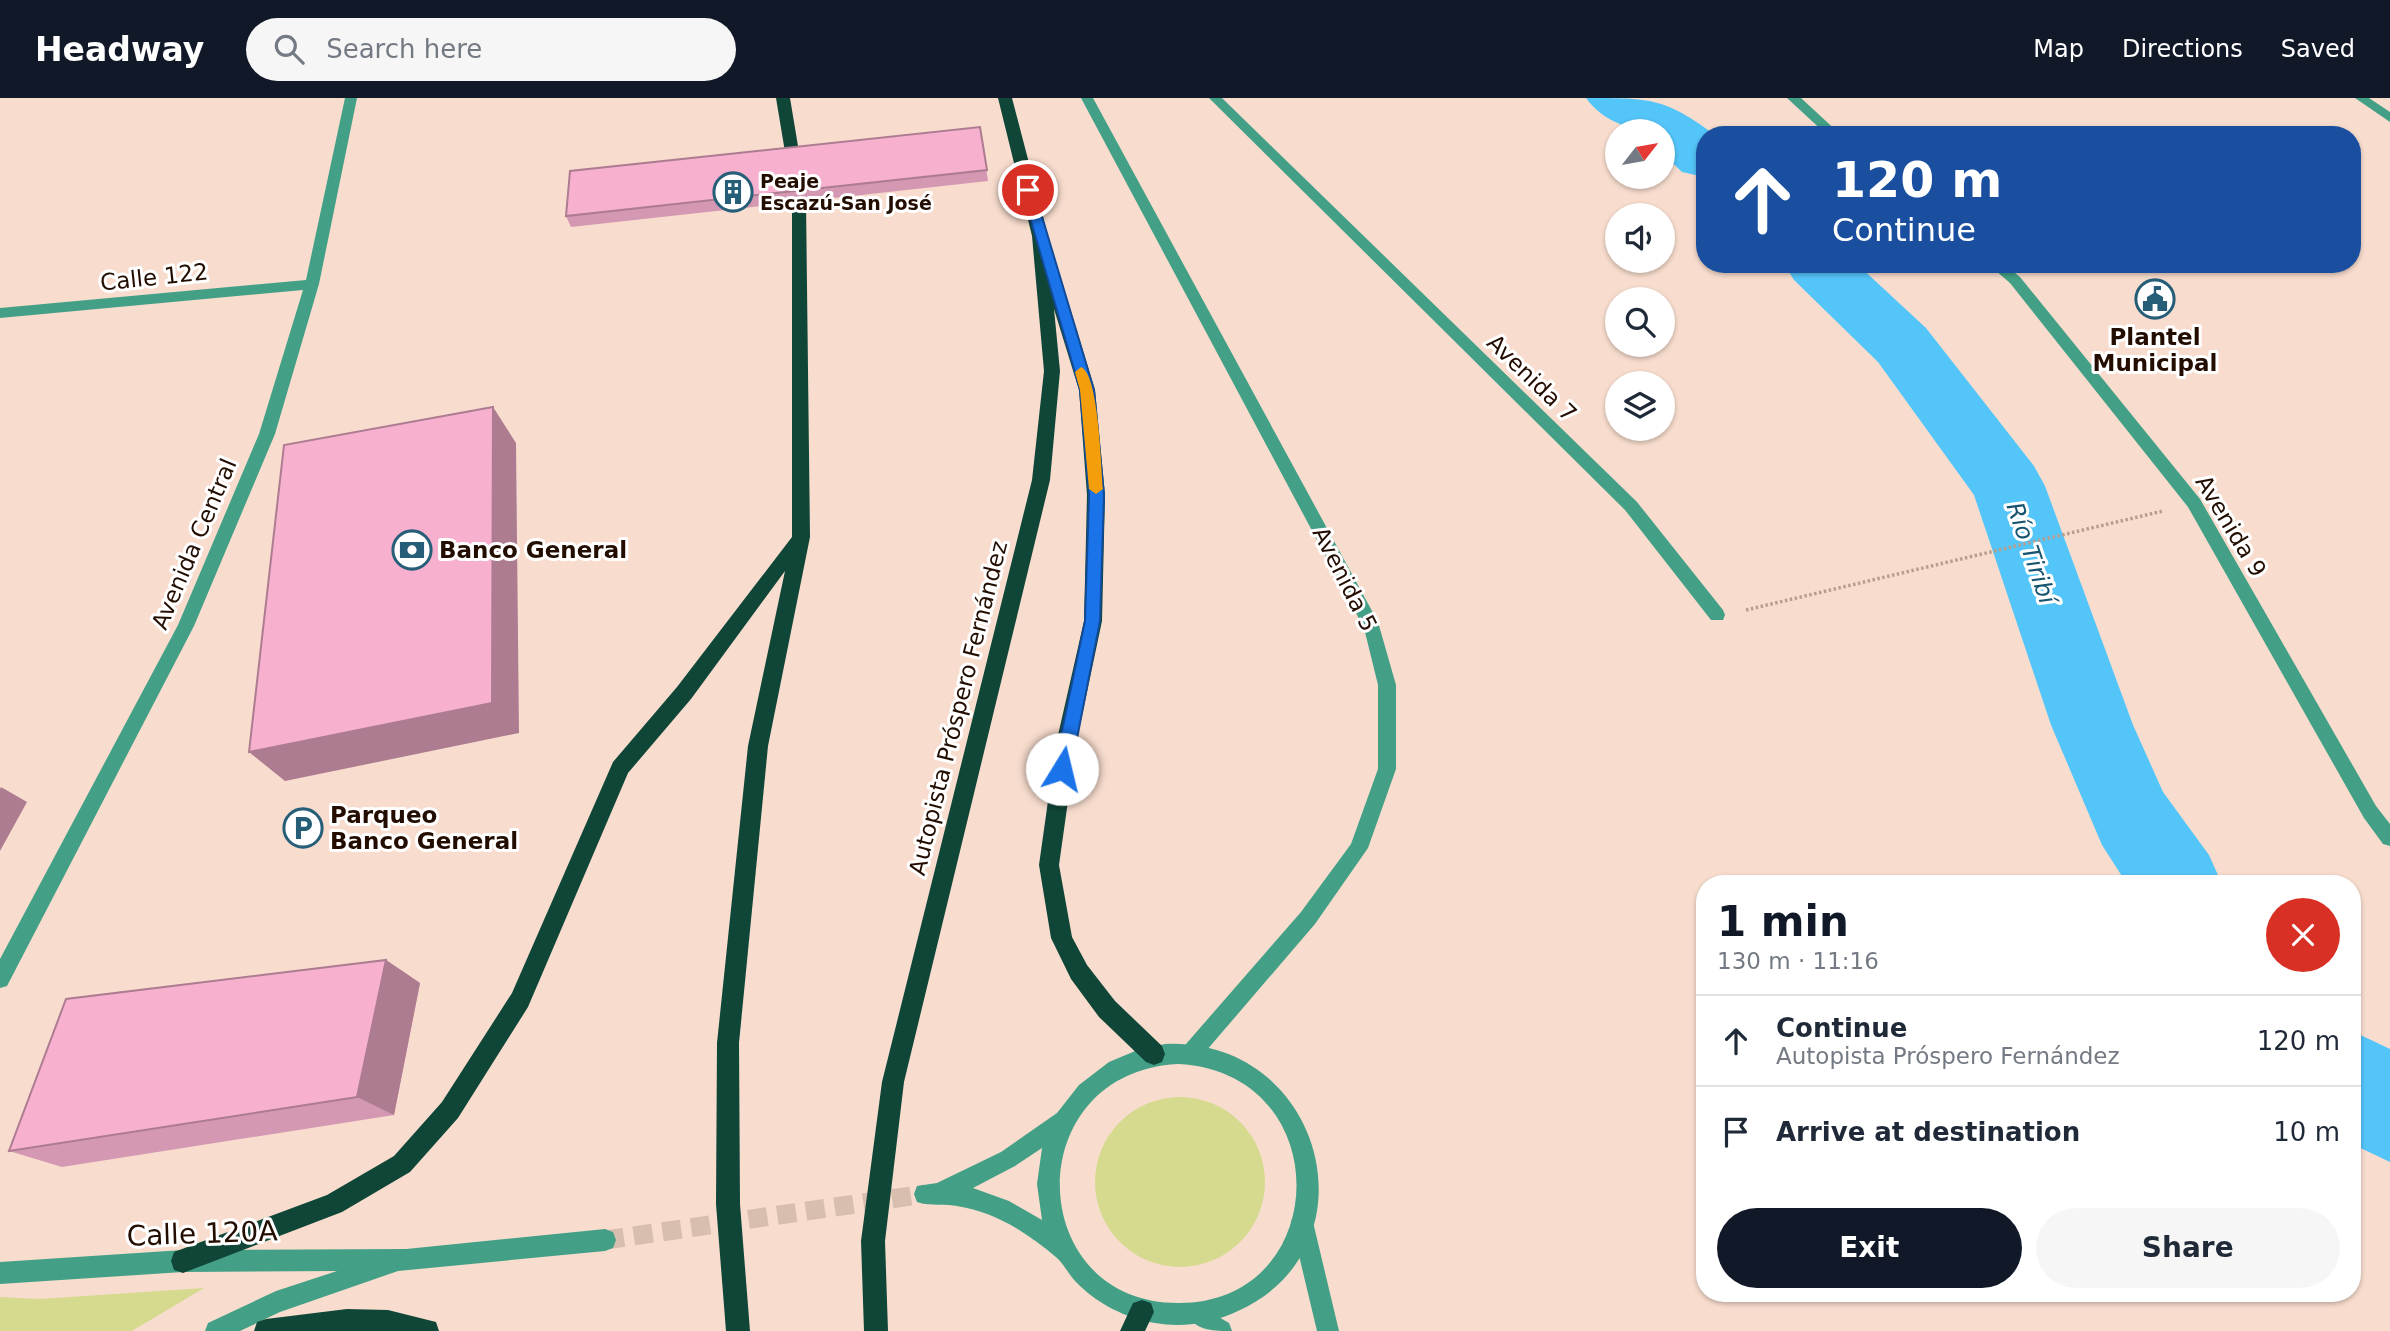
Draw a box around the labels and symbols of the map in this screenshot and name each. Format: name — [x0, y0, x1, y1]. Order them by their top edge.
north arrow — [1605, 119, 1675, 189]
pin — [998, 160, 1058, 220]
place label: Peaje Escazú-San José — [760, 170, 932, 214]
building icon: Peaje Escazú-San José — [712, 171, 754, 213]
street label: Calle 122 — [99, 258, 209, 296]
public building icon: Plantel Municipal — [2134, 278, 2176, 320]
place label: Plantel Municipal — [2093, 324, 2217, 376]
street label: Avenida 7 — [1482, 329, 1582, 427]
street label: Avenida Central — [146, 455, 242, 633]
street label: Avenida 9 — [2191, 471, 2271, 581]
water label: Río Tiribí — [2001, 499, 2062, 611]
street label: Avenida 5 — [1308, 522, 1382, 636]
bank icon: Banco General — [391, 529, 433, 571]
place label: Banco General — [439, 537, 627, 563]
street label: Autopista Próspero Fernández — [904, 538, 1012, 878]
position arrow — [1025, 732, 1099, 806]
place label: Parqueo Banco General — [330, 802, 518, 854]
parking icon: Parqueo Banco General — [282, 807, 324, 849]
street label: Calle 120A — [126, 1214, 278, 1253]

